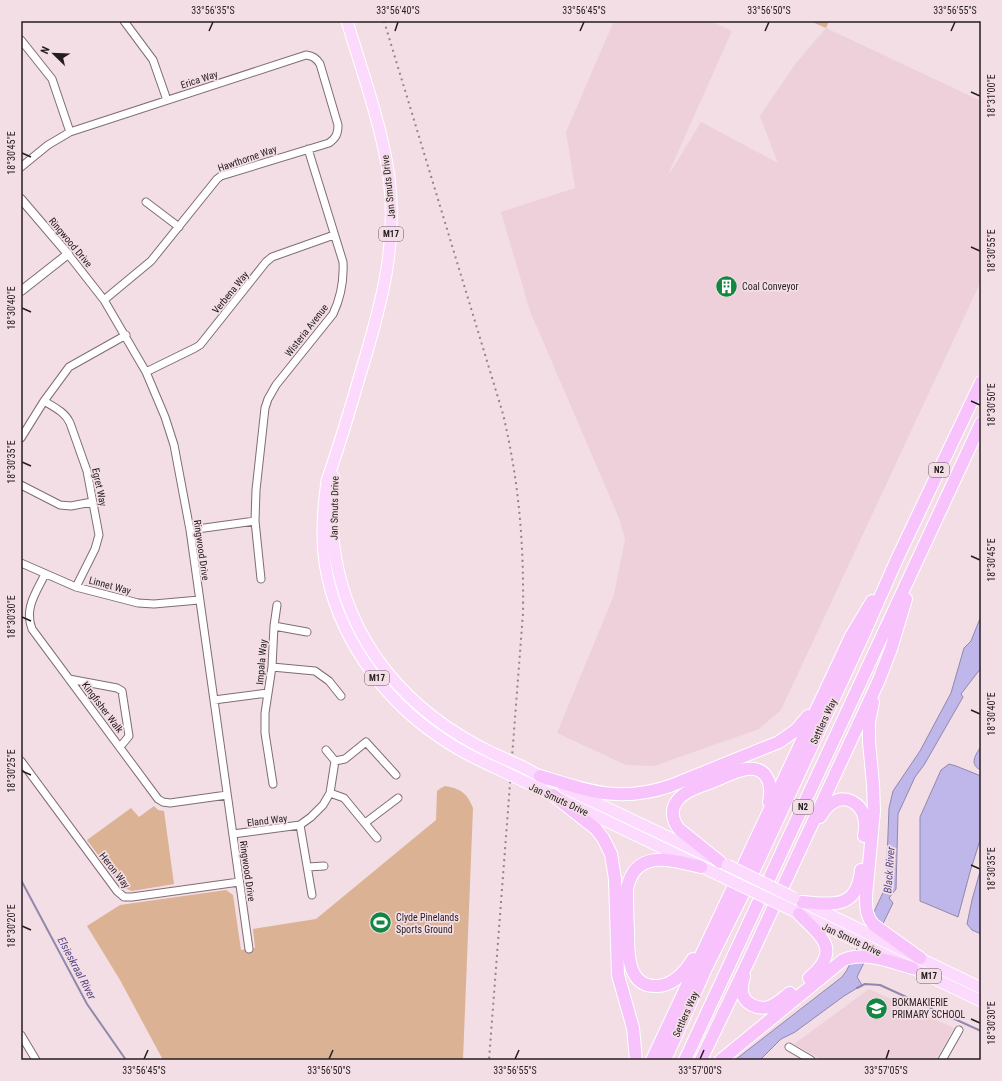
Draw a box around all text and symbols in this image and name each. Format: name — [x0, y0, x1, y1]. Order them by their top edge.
text: 33°56'35"S — [191, 5, 235, 16]
text: 33°56'40"S — [376, 5, 420, 16]
text: 33°56'45"S — [562, 5, 606, 16]
text: 33°56'50"S — [747, 5, 791, 16]
text: 33°56'55"S — [933, 5, 977, 16]
north arrow — [34, 34, 74, 74]
text: N — [38, 44, 53, 56]
street label: Erica Way — [179, 68, 219, 91]
text: 18°31'00"E — [986, 74, 997, 118]
text: 18°30'45"E — [6, 131, 17, 175]
street label: Hawthorne Way — [216, 143, 278, 174]
street label: Jan Smuts Drive — [380, 154, 397, 219]
street label: Ringwood Drive — [47, 215, 95, 270]
road number: M17 — [379, 227, 403, 241]
text: 18°30'55"E — [986, 229, 997, 273]
street label: Verbena Way — [210, 269, 251, 316]
building icon: Coal Conveyor — [714, 273, 740, 299]
place label: Coal Conveyor — [742, 281, 799, 292]
text: 18°30'40"E — [6, 286, 17, 330]
street label: Wisteria Avenue — [283, 302, 330, 359]
text: 18°30'50"E — [986, 383, 997, 427]
text: 18°30'35"E — [6, 440, 17, 484]
road number: N2 — [929, 463, 949, 477]
street label: Egret Way — [90, 467, 109, 507]
street label: Jan Smuts Drive — [328, 476, 341, 540]
street label: Ringwood Drive — [192, 519, 211, 581]
text: 18°30'45"E — [986, 538, 997, 582]
street label: Linnet Way — [88, 575, 132, 596]
text: 18°30'30"E — [6, 595, 17, 639]
street label: Impala Way — [254, 639, 269, 685]
road number: M17 — [365, 671, 389, 685]
street label: Kingfisher Walk — [80, 680, 126, 735]
text: 18°30'40"E — [986, 692, 997, 736]
street label: Settlers Way — [808, 697, 839, 746]
text: 18°30'25"E — [6, 749, 17, 793]
street label: Jan Smuts Drive — [527, 781, 590, 818]
road number: N2 — [793, 800, 813, 814]
street label: Eland Way — [246, 813, 288, 828]
street label: Ringwood Drive — [238, 840, 257, 902]
water label: Black River — [881, 846, 898, 894]
text: 18°30'35"E — [986, 847, 997, 891]
street label: Heron Way — [97, 850, 132, 890]
text: 18°30'20"E — [6, 904, 17, 948]
sports icon: Clyde Pinelands Sports Ground — [367, 910, 393, 936]
place label: Clyde Pinelands Sports Ground — [396, 912, 459, 935]
street label: Jan Smuts Drive — [820, 921, 883, 958]
water label: Elsieskraal River — [55, 935, 99, 1002]
road number: M17 — [917, 969, 941, 983]
street label: Settlers Way — [670, 990, 700, 1039]
school or university icon: BOKMAKIERIE PRIMARY SCHOOL — [864, 995, 890, 1021]
place label: BOKMAKIERIE PRIMARY SCHOOL — [892, 997, 965, 1020]
text: 18°30'30"E — [986, 1001, 997, 1045]
text: 33°56'45"S — [122, 1065, 166, 1076]
text: 33°56'50"S — [307, 1065, 351, 1076]
text: 33°56'55"S — [493, 1065, 537, 1076]
text: 33°57'00"S — [678, 1065, 722, 1076]
text: 33°57'05"S — [864, 1065, 908, 1076]

